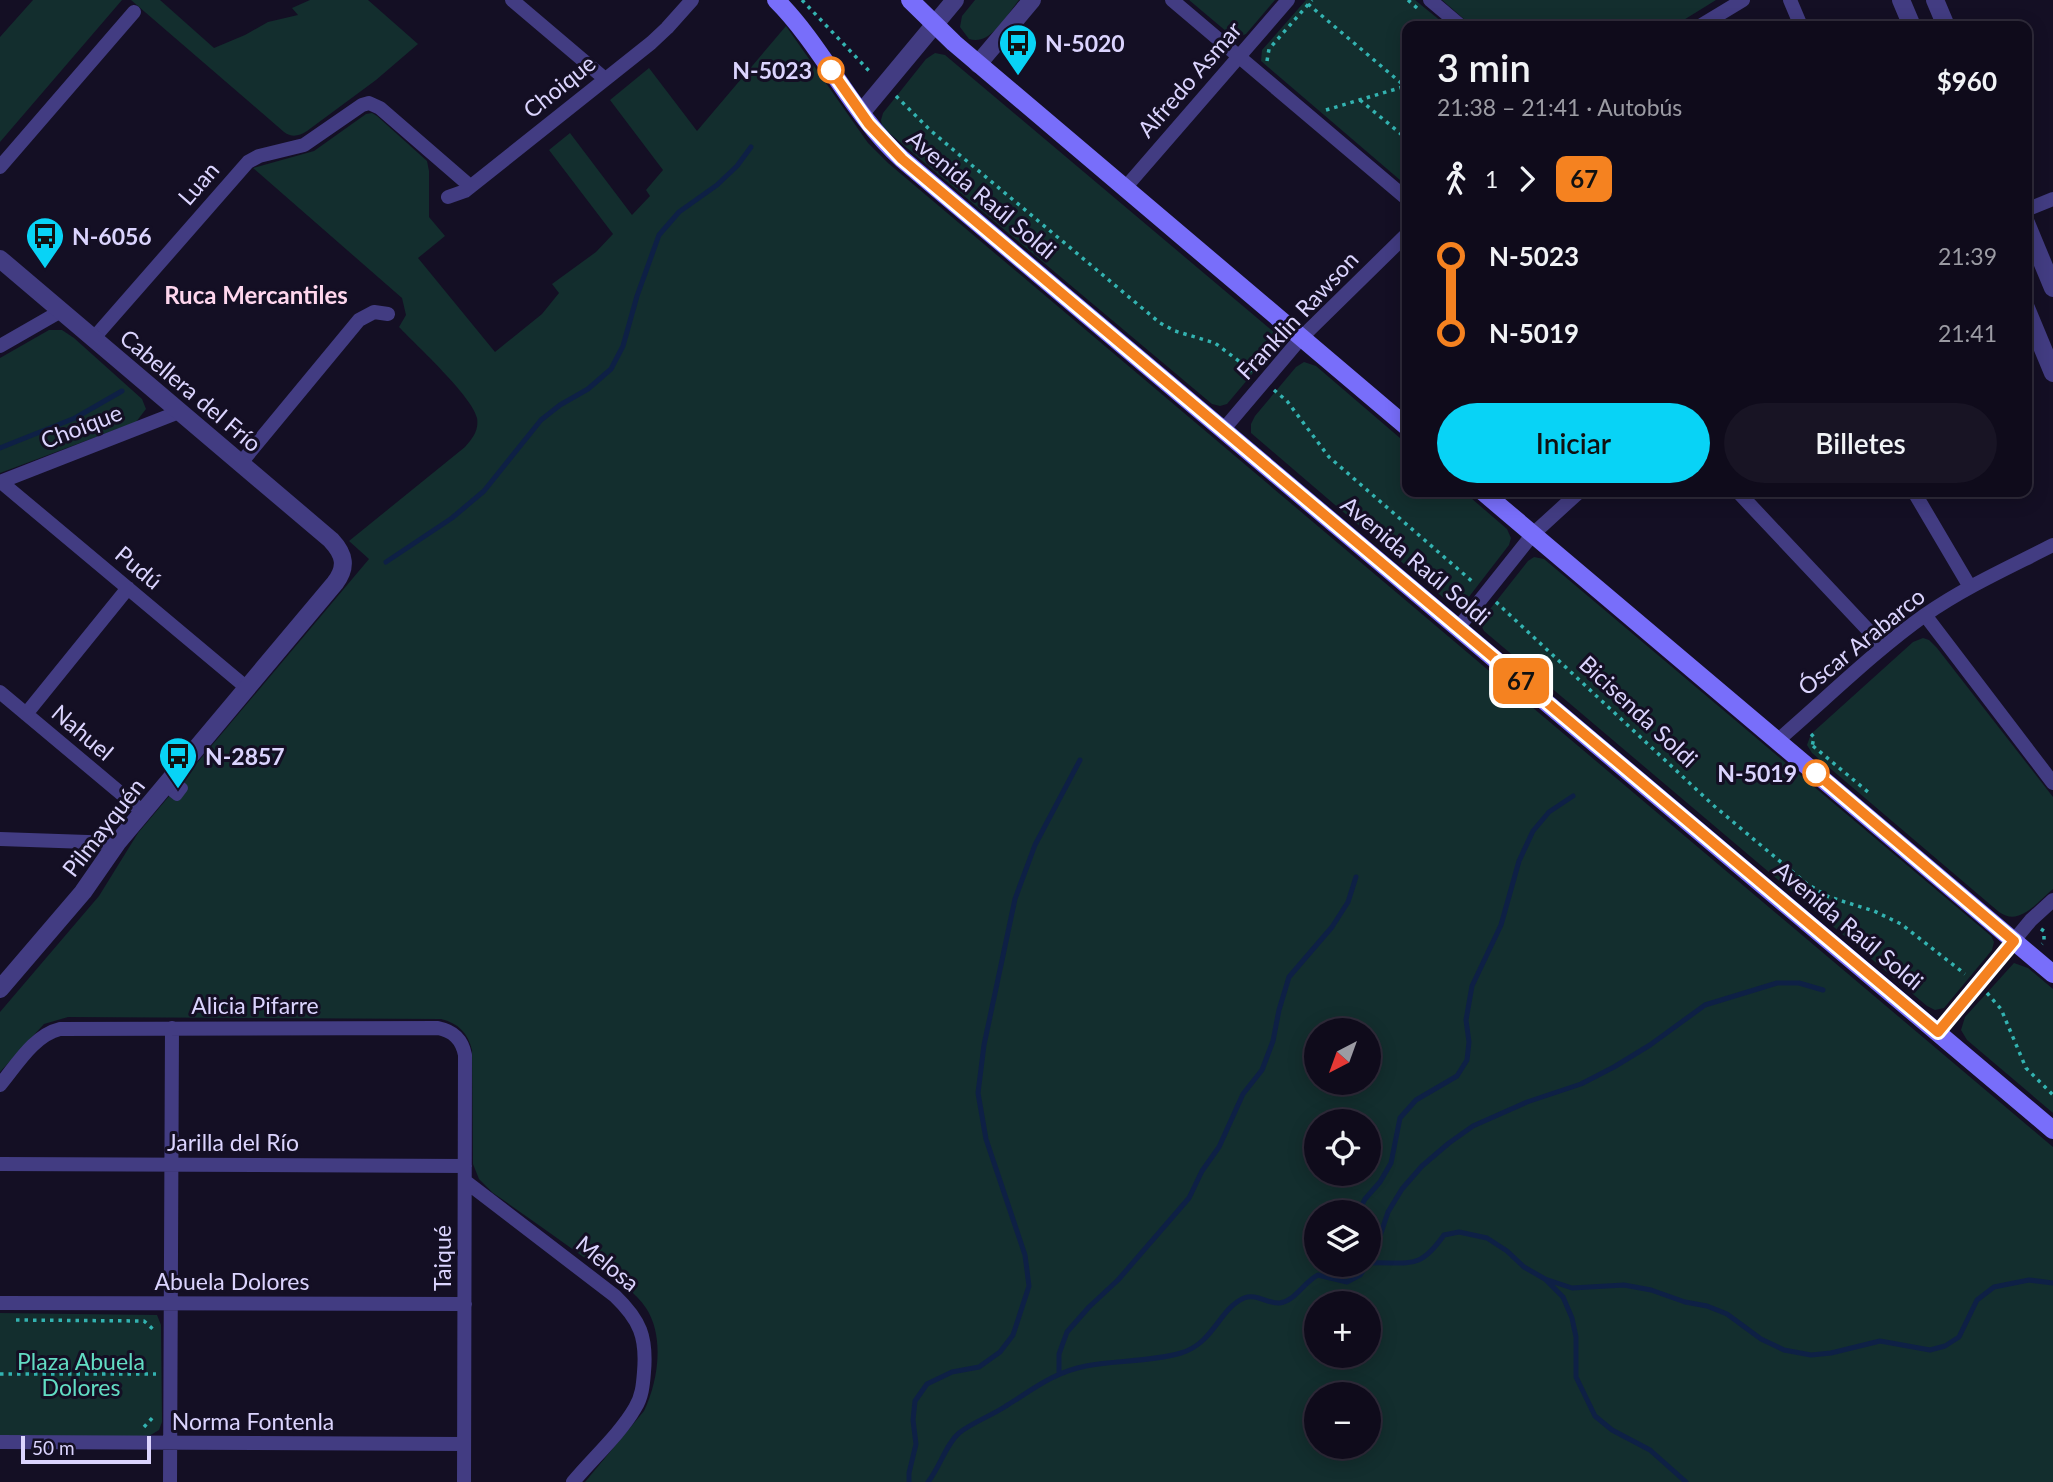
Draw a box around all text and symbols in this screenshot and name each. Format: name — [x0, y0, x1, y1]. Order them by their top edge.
street label: Alfredo Asmar — [1131, 15, 1247, 143]
bus stop icon: N-5020 — [997, 22, 1039, 77]
place label: N-5020 — [1045, 29, 1125, 57]
text: 3 min — [1437, 44, 1531, 90]
street label: Choique — [517, 48, 601, 124]
place label: N-5023 — [732, 56, 812, 84]
marker: N-5023 — [818, 57, 844, 83]
text: $960 — [1937, 65, 1997, 97]
text: 21:38 – 21:41 · Autobús — [1437, 93, 1682, 121]
street label: Avenida Raúl Soldi — [902, 124, 1062, 264]
street label: Luan — [172, 156, 224, 210]
icon: walk — [1437, 160, 1475, 198]
icon: forward — [1508, 160, 1546, 198]
text: 67 — [1570, 164, 1598, 193]
text: 1 — [1485, 165, 1498, 193]
bus stop icon: N-6056 — [24, 215, 66, 270]
place label: N-6056 — [72, 222, 152, 250]
text: N-5023 — [1489, 240, 1579, 272]
text: 21:39 — [1938, 242, 1997, 270]
street label: Franklin Rawson — [1230, 245, 1364, 385]
district label: Ruca Mercantiles — [164, 280, 348, 309]
text: N-5019 — [1489, 317, 1579, 349]
text: 21:41 — [1938, 319, 1997, 347]
street label: Cabellera del Frío — [115, 323, 267, 457]
street label: Choique — [36, 398, 126, 454]
button: Iniciar — [1437, 403, 1710, 483]
button: Billetes — [1724, 403, 1997, 483]
street label: Avenida Raúl Soldi — [1336, 490, 1496, 630]
street label: Pudú — [110, 539, 168, 595]
street label: Óscar Arabarco — [1792, 581, 1930, 701]
street label: Bicisenda Soldi — [1574, 649, 1704, 773]
line badge: 67 — [1490, 658, 1552, 704]
text: 67 — [1507, 666, 1535, 695]
street label: Nahuel — [46, 698, 120, 766]
bus stop icon: N-2857 — [157, 735, 199, 790]
place label: N-2857 — [205, 742, 285, 770]
place label: N-5019 — [1717, 759, 1797, 787]
marker: N-5019 — [1803, 760, 1829, 786]
street label: Pilmayquén — [56, 772, 150, 882]
street label: Avenida Raúl Soldi — [1769, 855, 1929, 995]
street label: Alicia Pifarre — [191, 991, 319, 1019]
north arrow — [1304, 1018, 1381, 1096]
map controls — [1304, 1018, 1381, 1459]
button: locate — [1304, 1109, 1381, 1186]
street label: Jarilla del Río — [167, 1128, 299, 1156]
button: layers — [1304, 1200, 1381, 1277]
street label: Taiqué — [428, 1225, 456, 1291]
street label: Melosa — [571, 1229, 645, 1297]
street label: Abuela Dolores — [155, 1267, 310, 1295]
button: + — [1304, 1291, 1381, 1368]
park label: Plaza Abuela Dolores — [17, 1347, 145, 1401]
button: − — [1304, 1382, 1381, 1459]
street label: Norma Fontenla — [172, 1407, 334, 1435]
scale bar — [21, 1433, 150, 1465]
text: 50 m — [32, 1436, 75, 1459]

